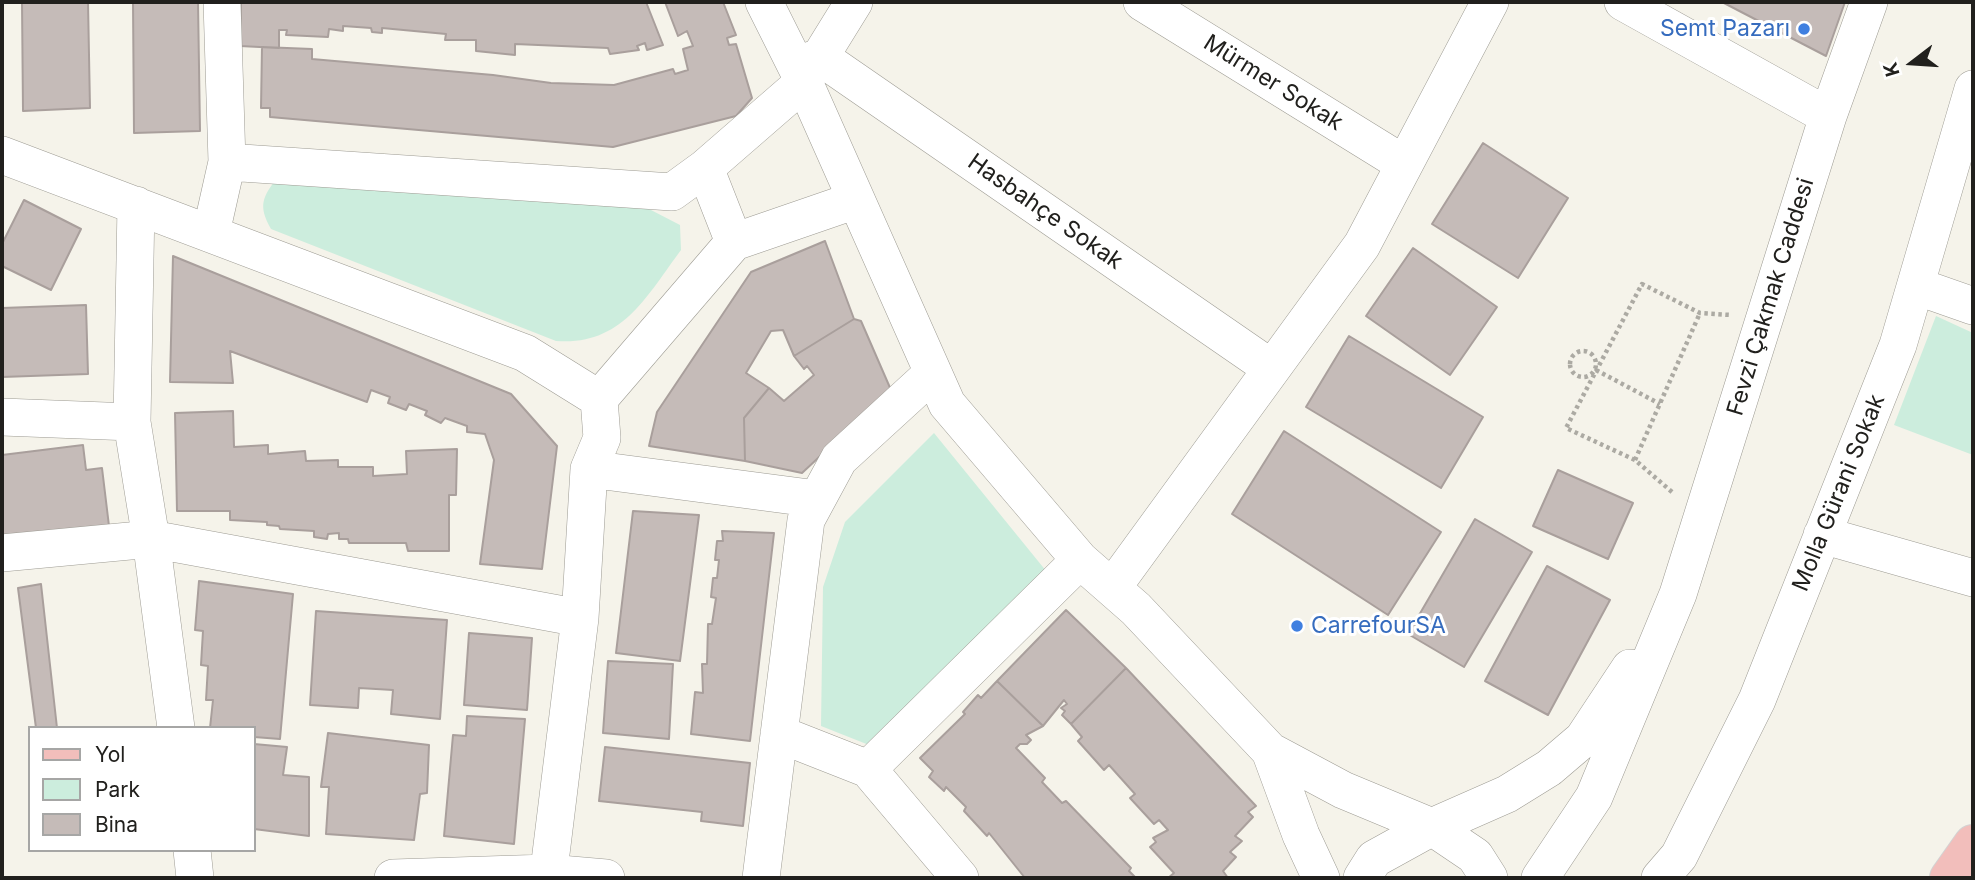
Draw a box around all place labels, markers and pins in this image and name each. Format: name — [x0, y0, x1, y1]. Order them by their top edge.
place label: Semt Pazarı — [1660, 15, 1790, 43]
marker: Semt Pazarı — [1796, 21, 1812, 37]
place label: CarrefourSA — [1311, 612, 1446, 640]
marker: CarrefourSA — [1289, 618, 1305, 634]

